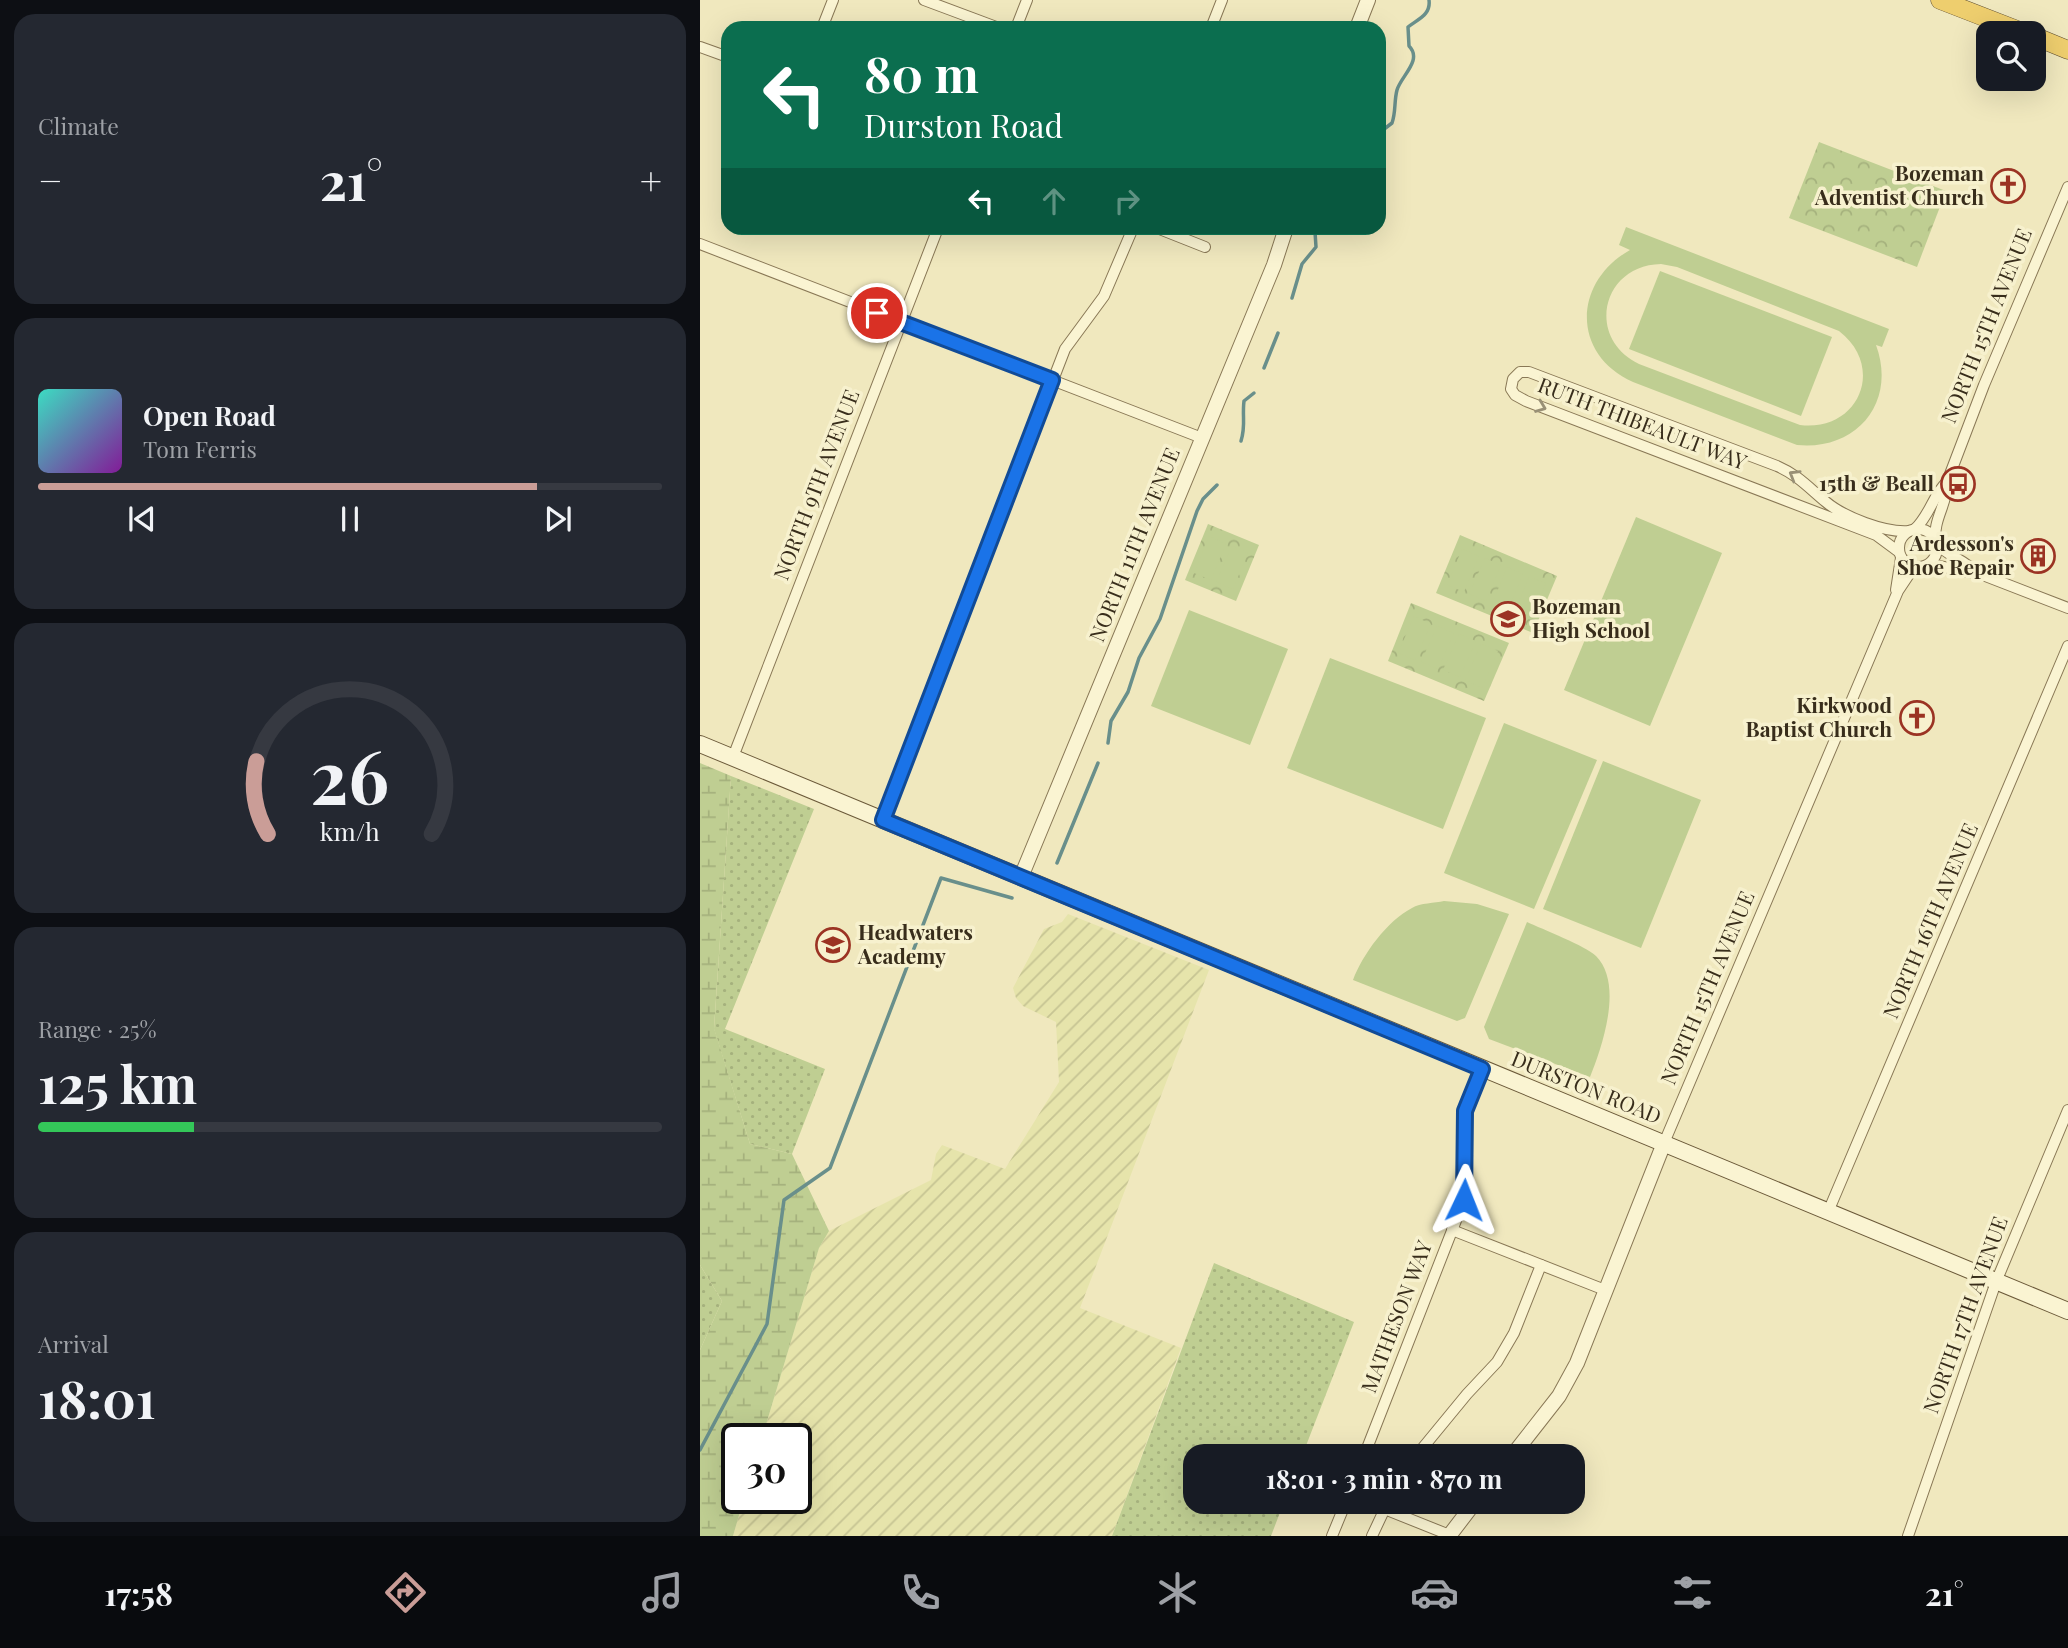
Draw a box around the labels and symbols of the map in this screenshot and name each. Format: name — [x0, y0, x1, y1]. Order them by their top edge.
place label: Bozeman Adventist Church — [1814, 158, 1984, 210]
church icon: Bozeman Adventist Church — [1989, 167, 2027, 205]
street label: NORTH 15TH AVENUE — [1933, 224, 2037, 427]
pin — [847, 283, 907, 343]
street label: RUTH THIBEAULT WAY — [1534, 369, 1751, 475]
street label: NORTH 9TH AVENUE — [766, 385, 864, 584]
one-way arrow — [1535, 399, 1547, 413]
street label: NORTH 11TH AVENUE — [1081, 443, 1185, 645]
bus stop icon: 15th & Beall — [1939, 465, 1977, 503]
place label: 15th & Beall — [1819, 468, 1934, 496]
one-way arrow — [1788, 470, 1801, 483]
place label: Ardesson's Shoe Repair — [1897, 528, 2014, 580]
building icon: Ardesson's Shoe Repair — [2019, 537, 2057, 575]
place label: Bozeman High School — [1532, 591, 1651, 643]
school or university icon: Bozeman High School — [1489, 600, 1527, 638]
place label: Kirkwood Baptist Church — [1746, 690, 1892, 742]
church icon: Kirkwood Baptist Church — [1898, 699, 1936, 737]
street label: NORTH 16TH AVENUE — [1875, 818, 1983, 1022]
street label: NORTH 15TH AVENUE — [1653, 886, 1760, 1088]
place label: Headwaters Academy — [857, 917, 973, 969]
school or university icon: Headwaters Academy — [814, 926, 852, 964]
street label: DURSTON ROAD — [1508, 1043, 1666, 1129]
position arrow — [1427, 1163, 1501, 1237]
street label: NORTH 17TH AVENUE — [1915, 1212, 2013, 1417]
street label: MATHESON WAY — [1353, 1236, 1437, 1396]
speed limit sign: 30 — [721, 1423, 812, 1514]

